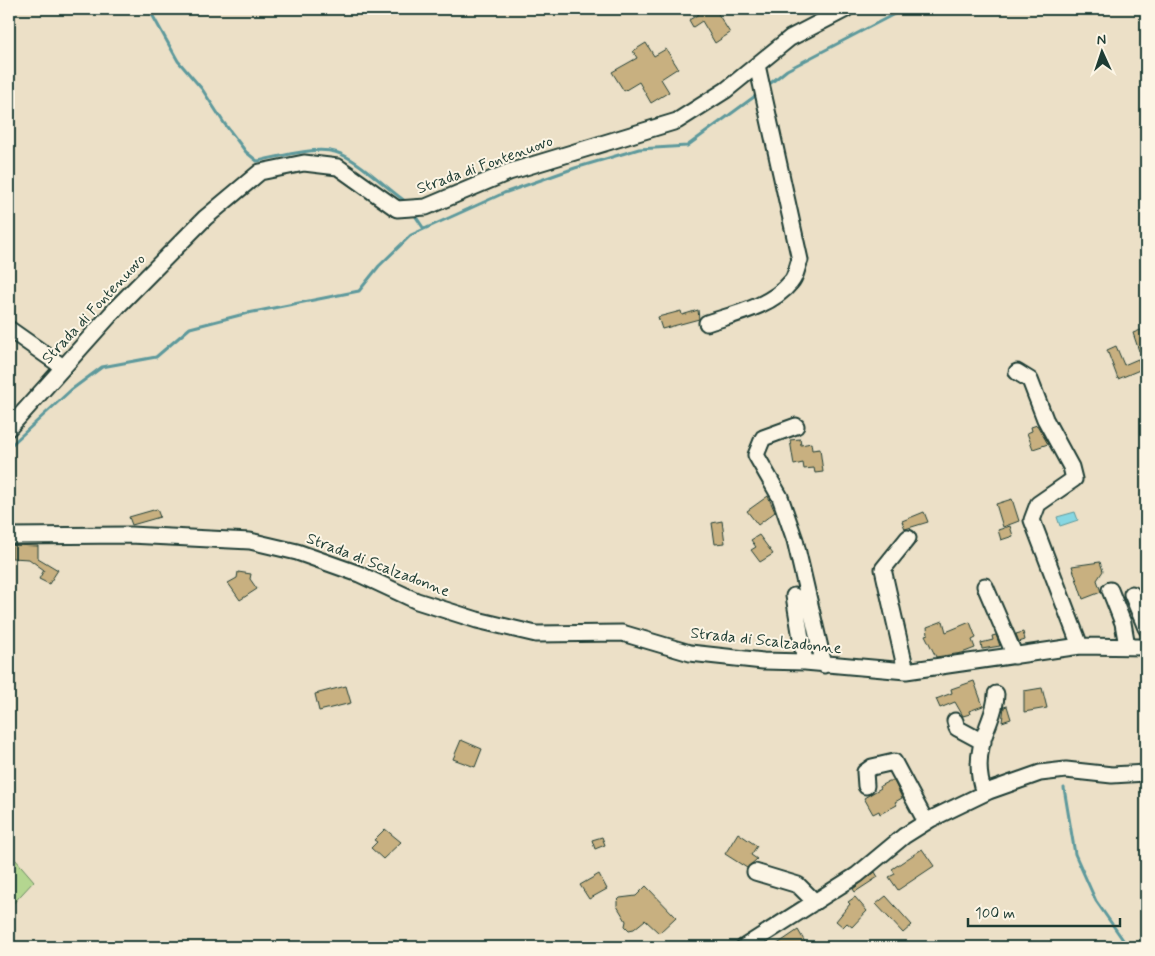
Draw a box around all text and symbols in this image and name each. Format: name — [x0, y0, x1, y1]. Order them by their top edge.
north arrow — [1078, 28, 1128, 78]
text: N — [1096, 31, 1107, 49]
street label: Strada di Fontenuovo — [414, 131, 556, 199]
street label: Strada di Fontenuovo — [37, 249, 151, 369]
street label: Strada di Scalzadonne — [303, 528, 453, 602]
street label: Strada di Scalzadonne — [689, 623, 843, 659]
scale bar — [968, 896, 1120, 928]
text: 100 m — [975, 904, 1015, 924]

